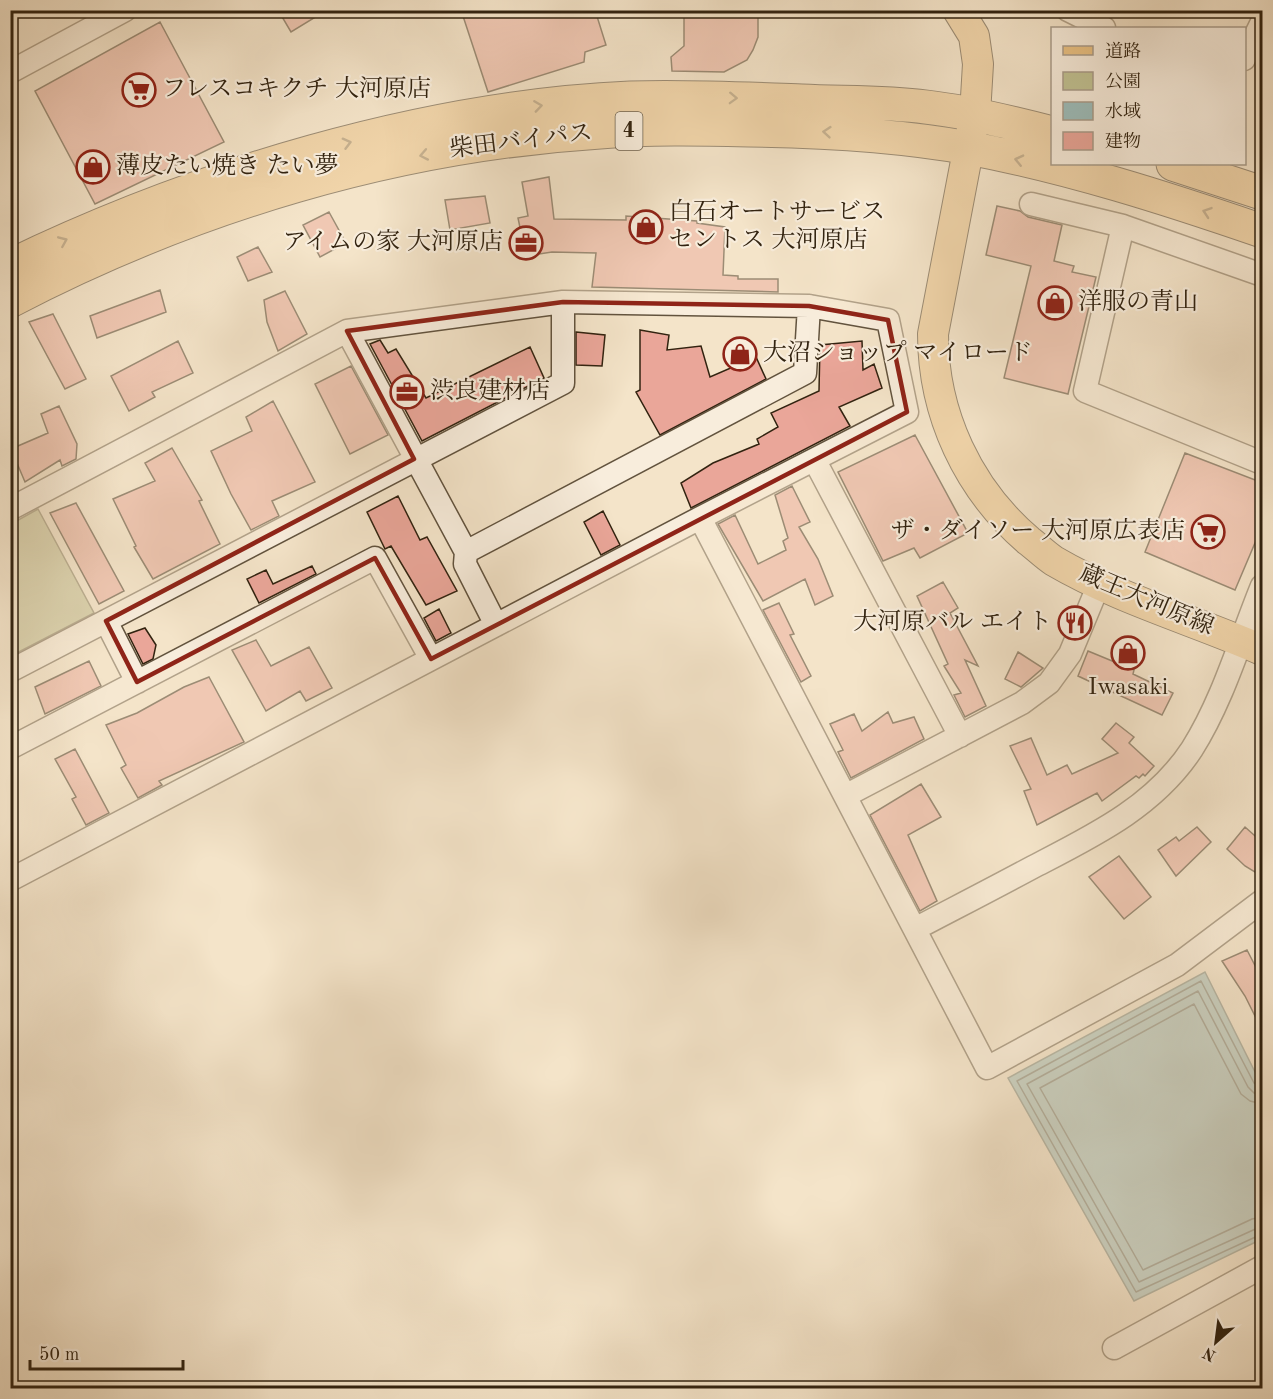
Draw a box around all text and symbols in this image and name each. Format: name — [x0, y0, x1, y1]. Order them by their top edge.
legend — [1051, 27, 1246, 165]
text: 道路 — [1105, 41, 1141, 61]
supermarket icon: フレスコキクチ 大河原店 — [121, 72, 157, 108]
text: 公園 — [1105, 72, 1141, 91]
place label: フレスコキクチ 大河原店 — [162, 75, 431, 102]
one-way arrow — [728, 92, 737, 105]
one-way arrow — [533, 100, 542, 113]
text: 水域 — [1105, 101, 1141, 121]
road number: 4 — [616, 112, 642, 150]
street label: 柴田バイパス — [448, 118, 594, 163]
one-way arrow — [822, 126, 831, 139]
text: 建物 — [1105, 131, 1141, 151]
one-way arrow — [341, 138, 352, 150]
one-way arrow — [419, 148, 429, 161]
shop icon: 薄皮たい焼き たい夢 — [75, 149, 111, 185]
place label: 薄皮たい焼き たい夢 — [116, 152, 339, 179]
one-way arrow — [1015, 154, 1025, 167]
place label: 白石オートサービス セントス 大河原店 — [669, 198, 885, 253]
one-way arrow — [1202, 206, 1213, 219]
shop icon: 白石オートサービス セントス 大河原店 — [628, 209, 664, 245]
office icon: アイムの家 大河原店 — [508, 225, 544, 261]
place label: アイムの家 大河原店 — [282, 228, 503, 255]
one-way arrow — [57, 236, 68, 248]
shop icon: 洋服の青山 — [1037, 285, 1073, 321]
place label: 洋服の青山 — [1078, 288, 1198, 315]
shop icon: 大沼ショップ マイロード — [722, 336, 758, 372]
place label: 大沼ショップ マイロード — [763, 339, 1033, 366]
office icon: 渋良建材店 — [389, 374, 425, 410]
place label: 渋良建材店 — [430, 377, 550, 404]
supermarket icon: ザ・ダイソー 大河原広表店 — [1190, 514, 1226, 550]
place label: ザ・ダイソー 大河原広表店 — [891, 517, 1185, 544]
street label: 蔵王大河原線 — [1075, 559, 1218, 640]
restaurant icon: 大河原バル エイト — [1057, 605, 1093, 641]
place label: 大河原バル エイト — [853, 608, 1052, 635]
shop icon: Iwasaki — [1110, 635, 1146, 671]
place label: Iwasaki — [1088, 676, 1168, 700]
north arrow — [1186, 1312, 1246, 1372]
scale bar — [30, 1333, 183, 1371]
text: N — [1200, 1343, 1219, 1363]
text: 50 m — [39, 1346, 79, 1364]

